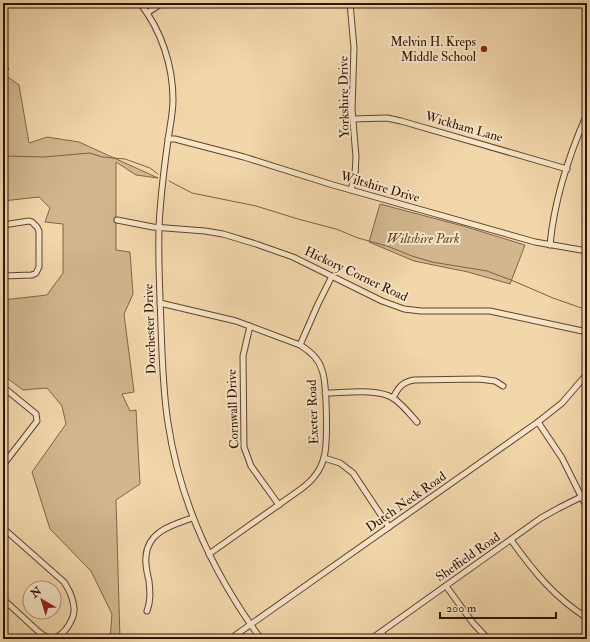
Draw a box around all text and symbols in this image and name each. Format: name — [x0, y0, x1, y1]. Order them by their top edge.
place label: Melvin H. Kreps Middle School — [390, 34, 477, 65]
marker: Melvin H. Kreps Middle School — [479, 44, 489, 54]
street label: Yorkshire Drive — [335, 55, 353, 138]
street label: Wickham Lane — [422, 108, 505, 146]
street label: Wiltshire Drive — [338, 168, 422, 206]
park label: Wiltshire Park — [387, 231, 459, 247]
street label: Hickory Corner Road — [301, 243, 411, 306]
street label: Dorchester Drive — [140, 283, 160, 375]
street label: Cornwall Drive — [224, 368, 242, 449]
street label: Exeter Road — [304, 379, 322, 445]
street label: Dutch Neck Road — [363, 468, 450, 536]
street label: Sheffield Road — [433, 529, 504, 585]
north arrow — [22, 580, 62, 620]
text: N — [27, 584, 45, 601]
scale bar — [440, 594, 556, 620]
text: 200 m — [446, 601, 477, 616]

